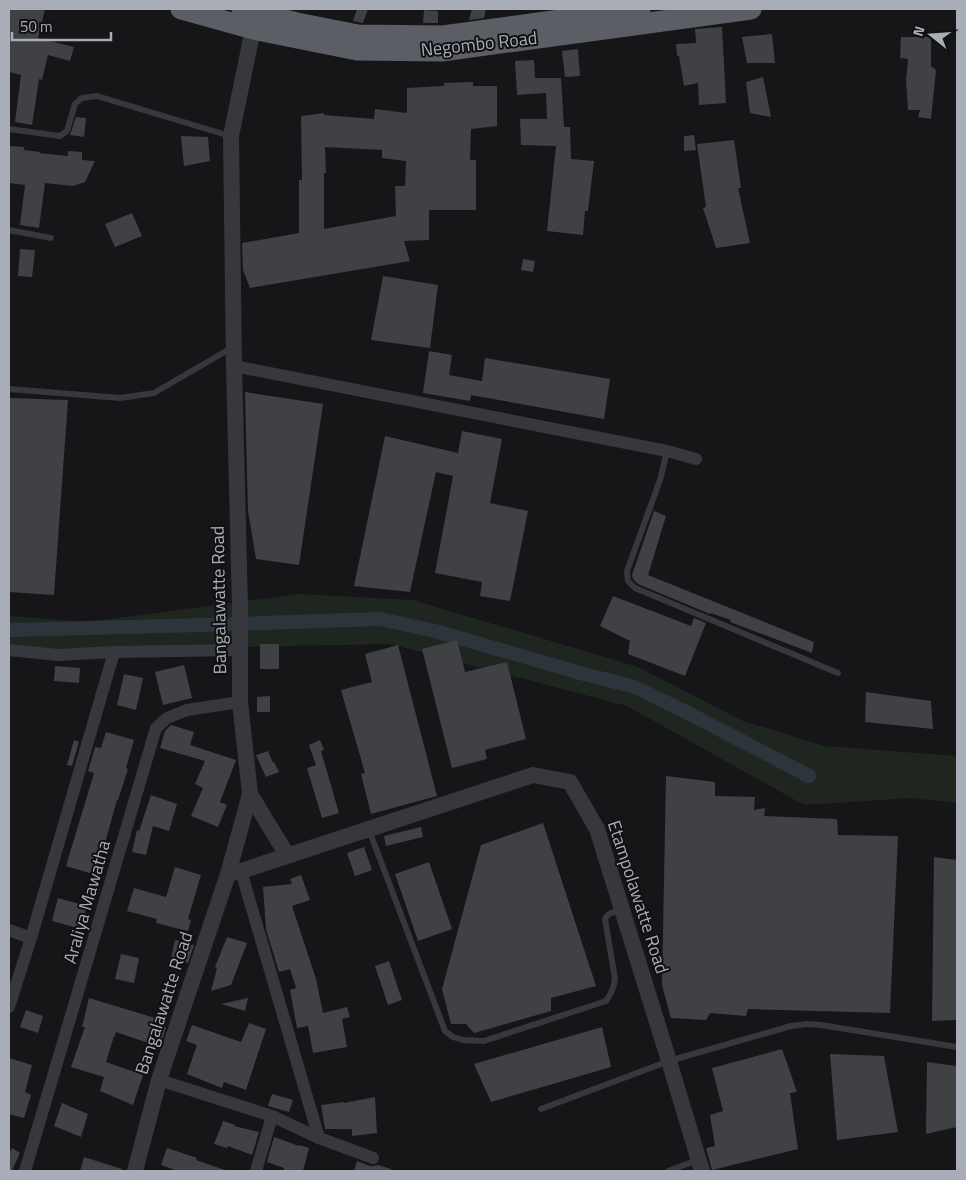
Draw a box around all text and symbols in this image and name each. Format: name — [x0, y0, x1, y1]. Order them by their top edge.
scale bar — [12, 10, 111, 42]
north arrow — [906, 10, 956, 60]
text: 50 m — [20, 15, 53, 38]
text: N — [907, 23, 930, 39]
street label: Negombo Road — [419, 24, 538, 63]
street label: Bangalawatte Road — [204, 526, 233, 674]
street label: Etampolawatte Road — [601, 817, 676, 977]
street label: Araliya Mawatha — [56, 837, 117, 967]
street label: Bangalawatte Road — [128, 928, 199, 1078]

